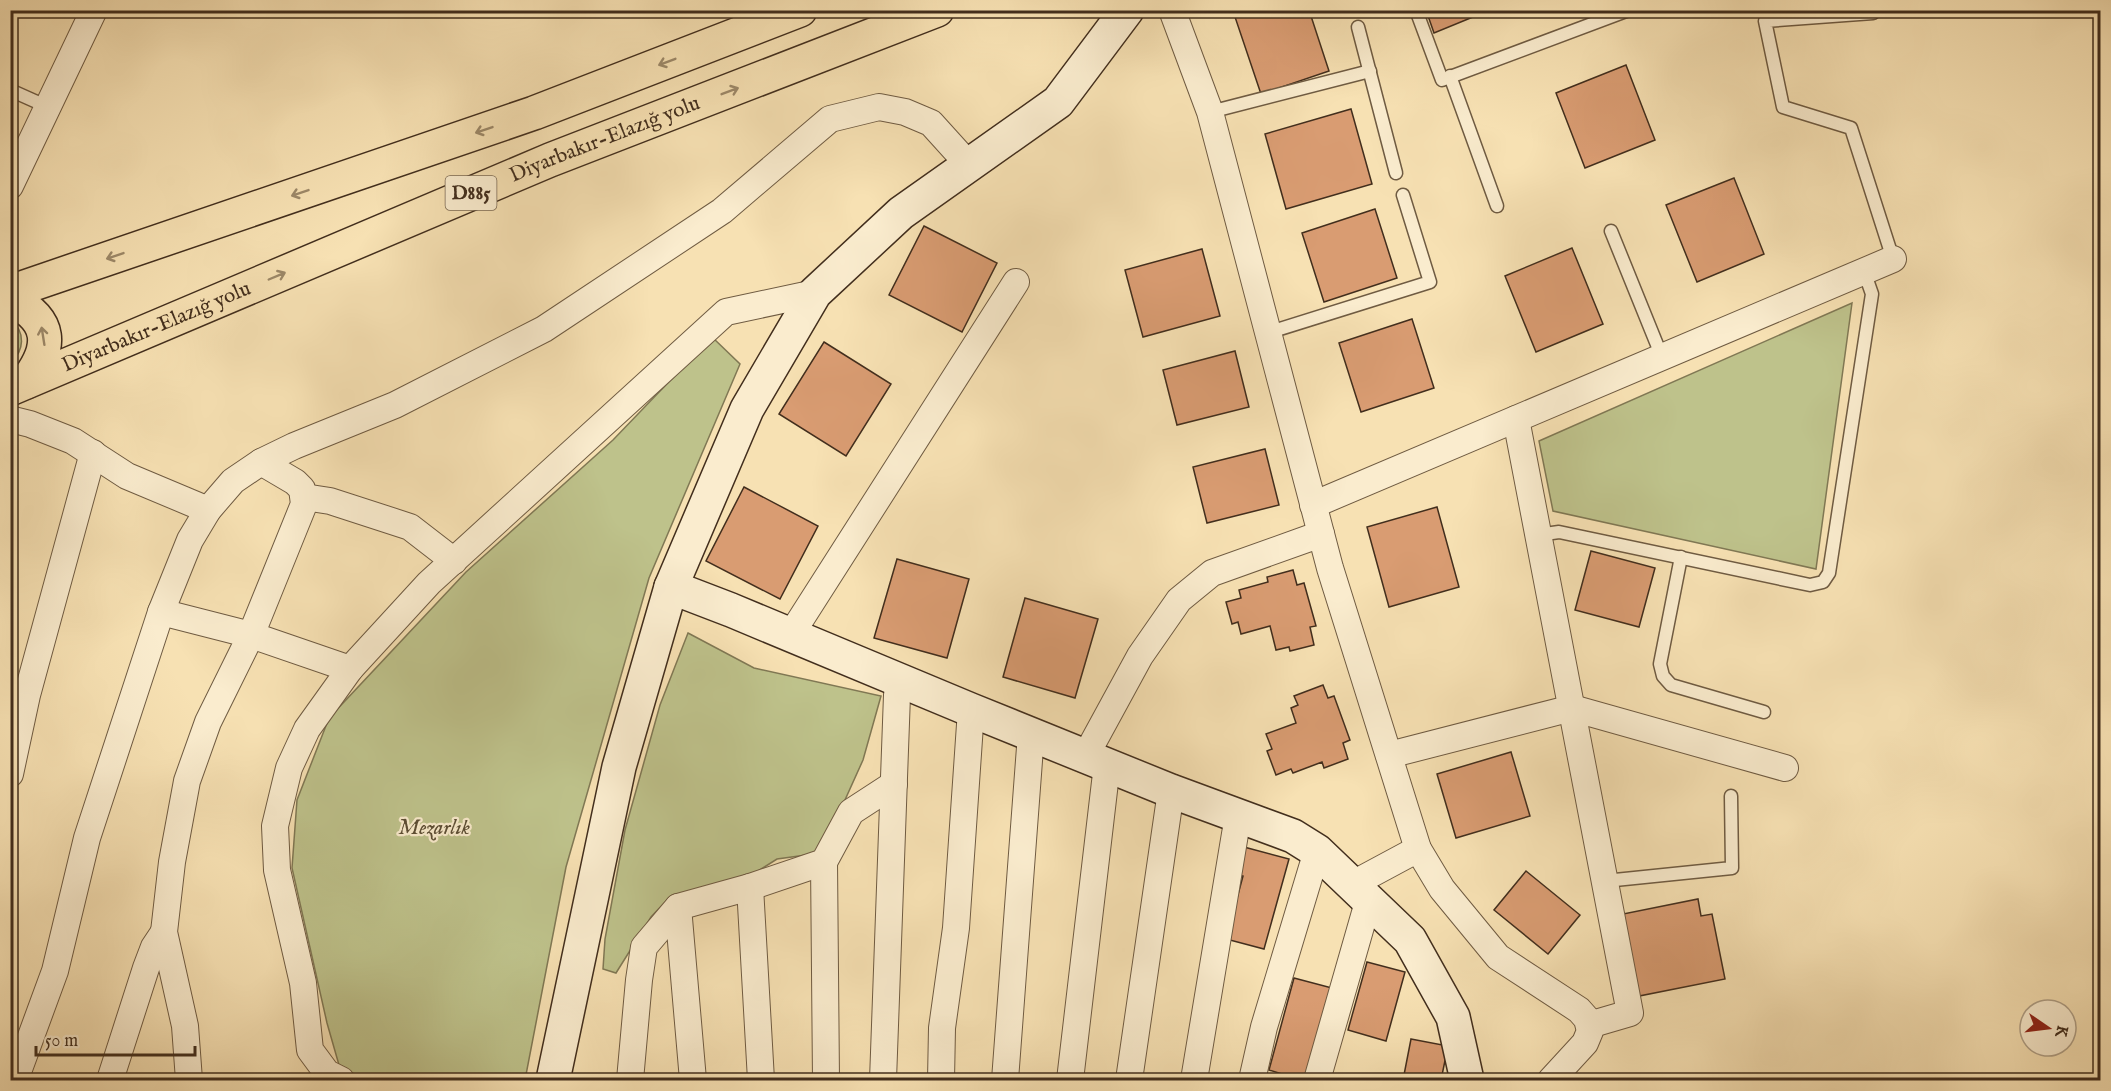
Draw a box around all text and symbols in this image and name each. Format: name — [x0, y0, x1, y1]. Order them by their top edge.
one-way arrow — [658, 57, 677, 68]
one-way arrow — [720, 84, 738, 95]
street label: Diyarbakır-Elazığ yolu — [505, 90, 704, 189]
one-way arrow — [475, 126, 494, 137]
road number: D885 — [446, 176, 496, 210]
one-way arrow — [291, 189, 310, 200]
one-way arrow — [106, 252, 125, 263]
one-way arrow — [267, 270, 286, 281]
street label: Diyarbakır-Elazığ yolu — [58, 275, 255, 379]
one-way arrow — [37, 326, 48, 346]
park label: Mezarlık — [398, 815, 470, 842]
north arrow — [2018, 998, 2078, 1058]
scale bar — [36, 1019, 195, 1057]
text: K — [2049, 1023, 2072, 1041]
text: 50 m — [45, 1030, 78, 1053]

